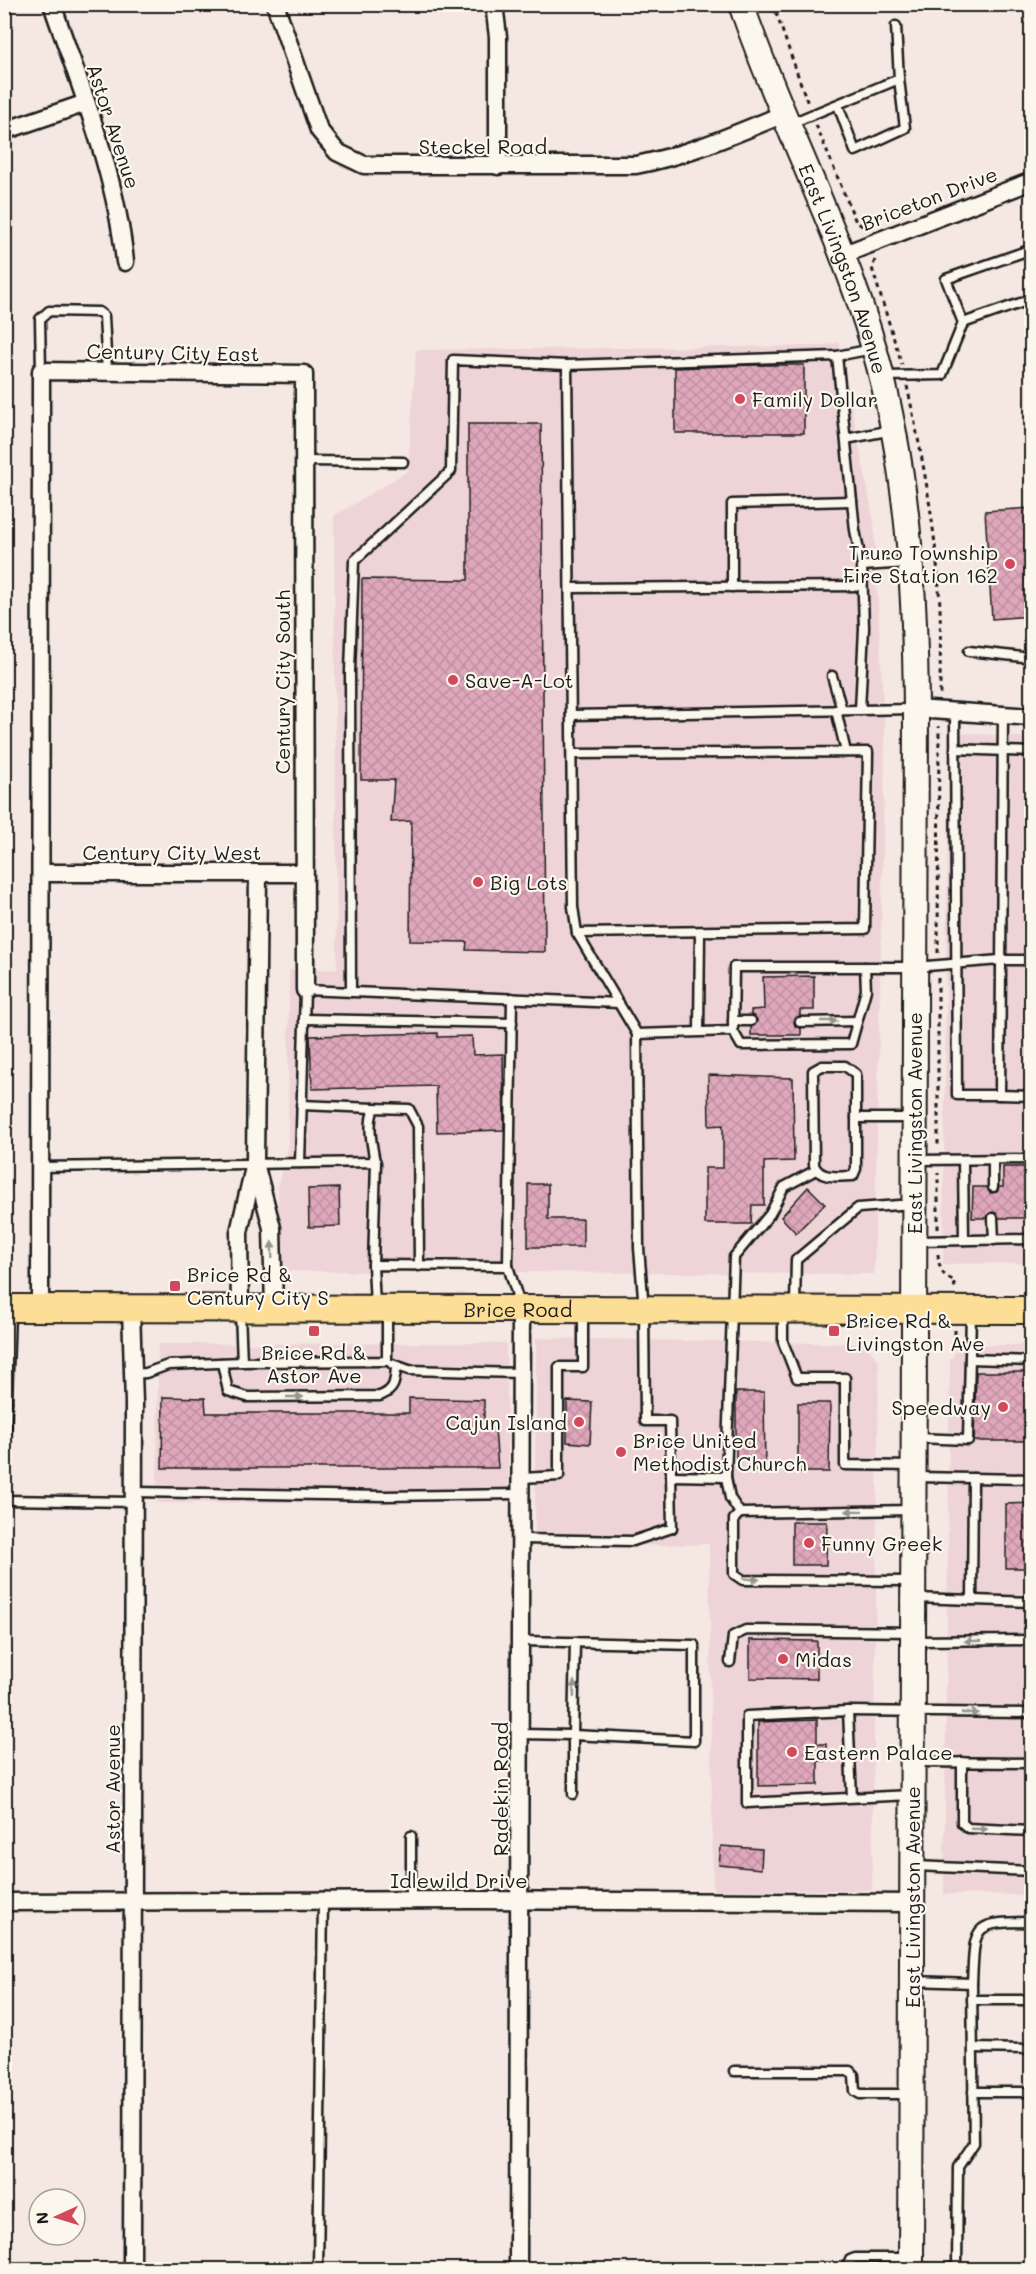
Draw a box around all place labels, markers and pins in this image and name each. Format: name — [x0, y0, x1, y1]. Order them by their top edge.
place label: Family Dollar — [752, 386, 878, 412]
marker: Family Dollar — [733, 392, 747, 406]
place label: Truro Township Fire Station 162 — [843, 539, 998, 588]
marker: Truro Township Fire Station 162 — [1003, 557, 1017, 571]
place label: Save-A-Lot — [465, 667, 574, 693]
marker: Save-A-Lot — [446, 673, 460, 687]
place label: Big Lots — [490, 869, 567, 895]
marker: Big Lots — [471, 875, 485, 889]
place label: Brice Rd & Century City S — [187, 1261, 329, 1310]
marker: Brice Rd & Century City S — [168, 1279, 182, 1293]
place label: Brice Rd & Livingston Ave — [846, 1307, 985, 1356]
marker: Brice Rd & Astor Ave — [307, 1324, 321, 1338]
marker: Brice Rd & Livingston Ave — [827, 1324, 841, 1338]
place label: Brice Rd & Astor Ave — [261, 1339, 367, 1388]
place label: Speedway — [892, 1394, 991, 1420]
marker: Speedway — [996, 1400, 1010, 1414]
place label: Cajun Island — [445, 1409, 567, 1435]
marker: Cajun Island — [572, 1415, 586, 1429]
place label: Brice United Methodist Church — [633, 1427, 807, 1476]
marker: Brice United Methodist Church — [614, 1445, 628, 1459]
place label: Funny Greek — [821, 1530, 942, 1556]
marker: Funny Greek — [802, 1536, 816, 1550]
place label: Midas — [795, 1646, 852, 1672]
marker: Midas — [776, 1652, 790, 1666]
place label: Eastern Palace — [804, 1739, 953, 1765]
marker: Eastern Palace — [785, 1745, 799, 1759]

